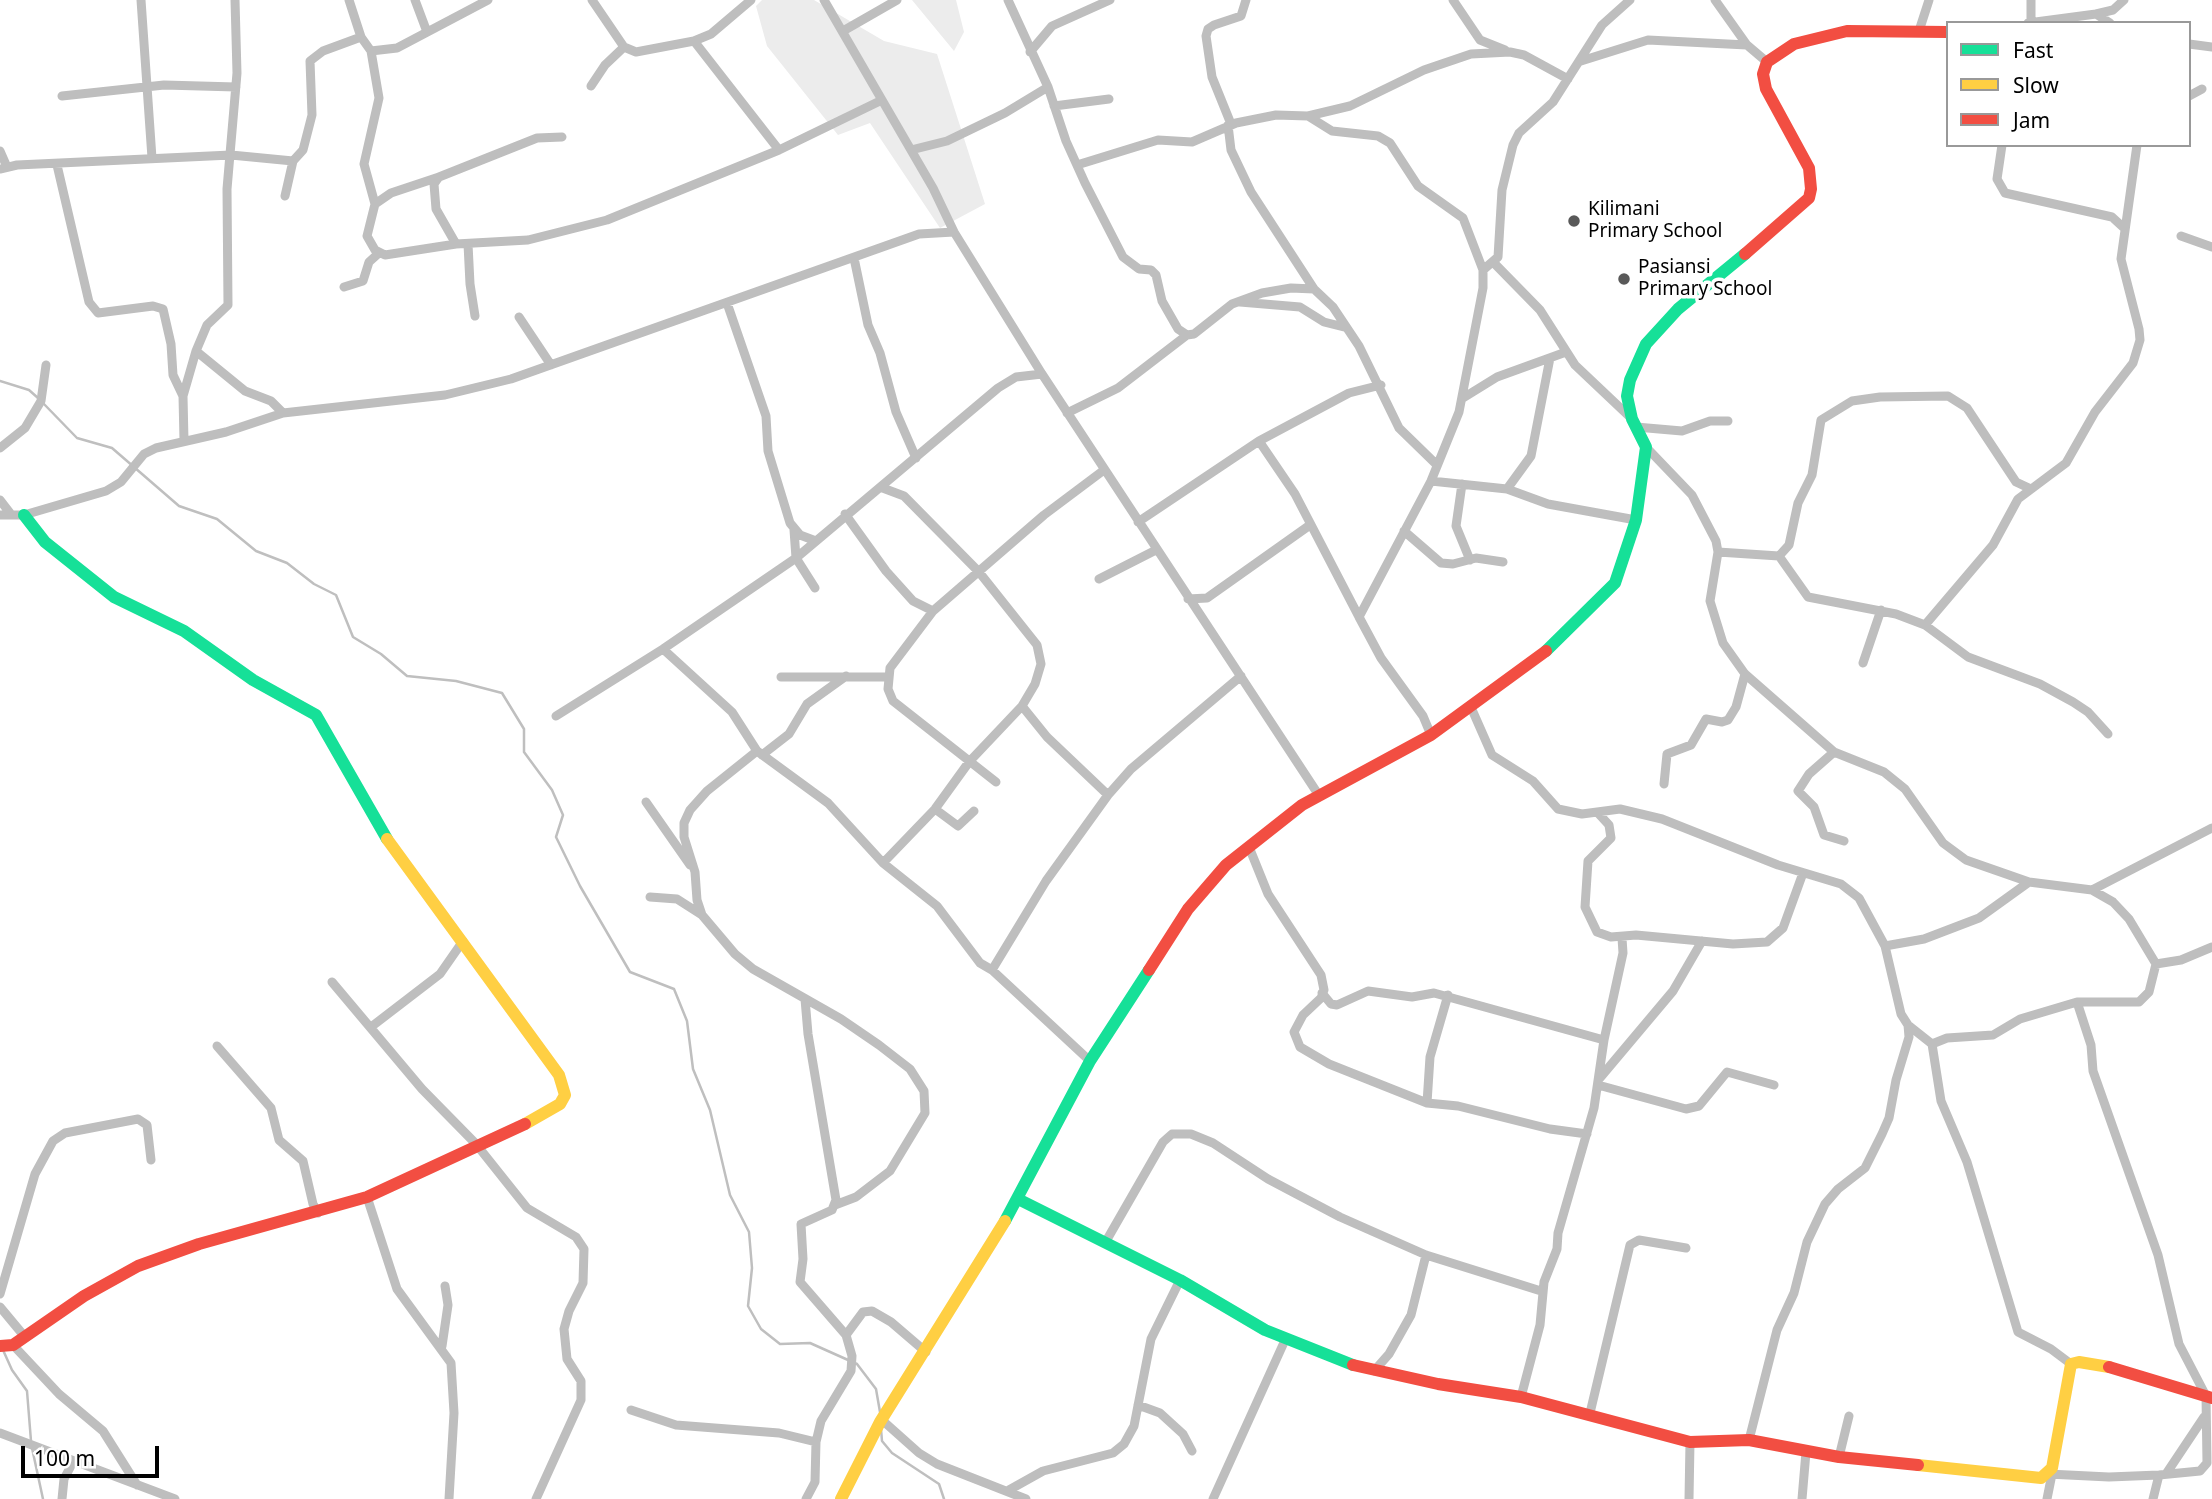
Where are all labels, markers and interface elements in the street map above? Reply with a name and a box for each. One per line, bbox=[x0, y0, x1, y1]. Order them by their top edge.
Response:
legend bbox=[1946, 21, 2191, 147]
text: Fast bbox=[2013, 36, 2053, 64]
text: Slow bbox=[2013, 71, 2059, 99]
text: Jam bbox=[2013, 106, 2050, 134]
place label: Kilimani Primary School bbox=[1588, 199, 1722, 243]
marker: Kilimani Primary School bbox=[1566, 213, 1582, 229]
place label: Pasiansi Primary School bbox=[1638, 257, 1772, 301]
marker: Pasiansi Primary School bbox=[1616, 271, 1632, 287]
scale bar bbox=[24, 1432, 163, 1476]
text: 100 m bbox=[34, 1444, 95, 1472]

